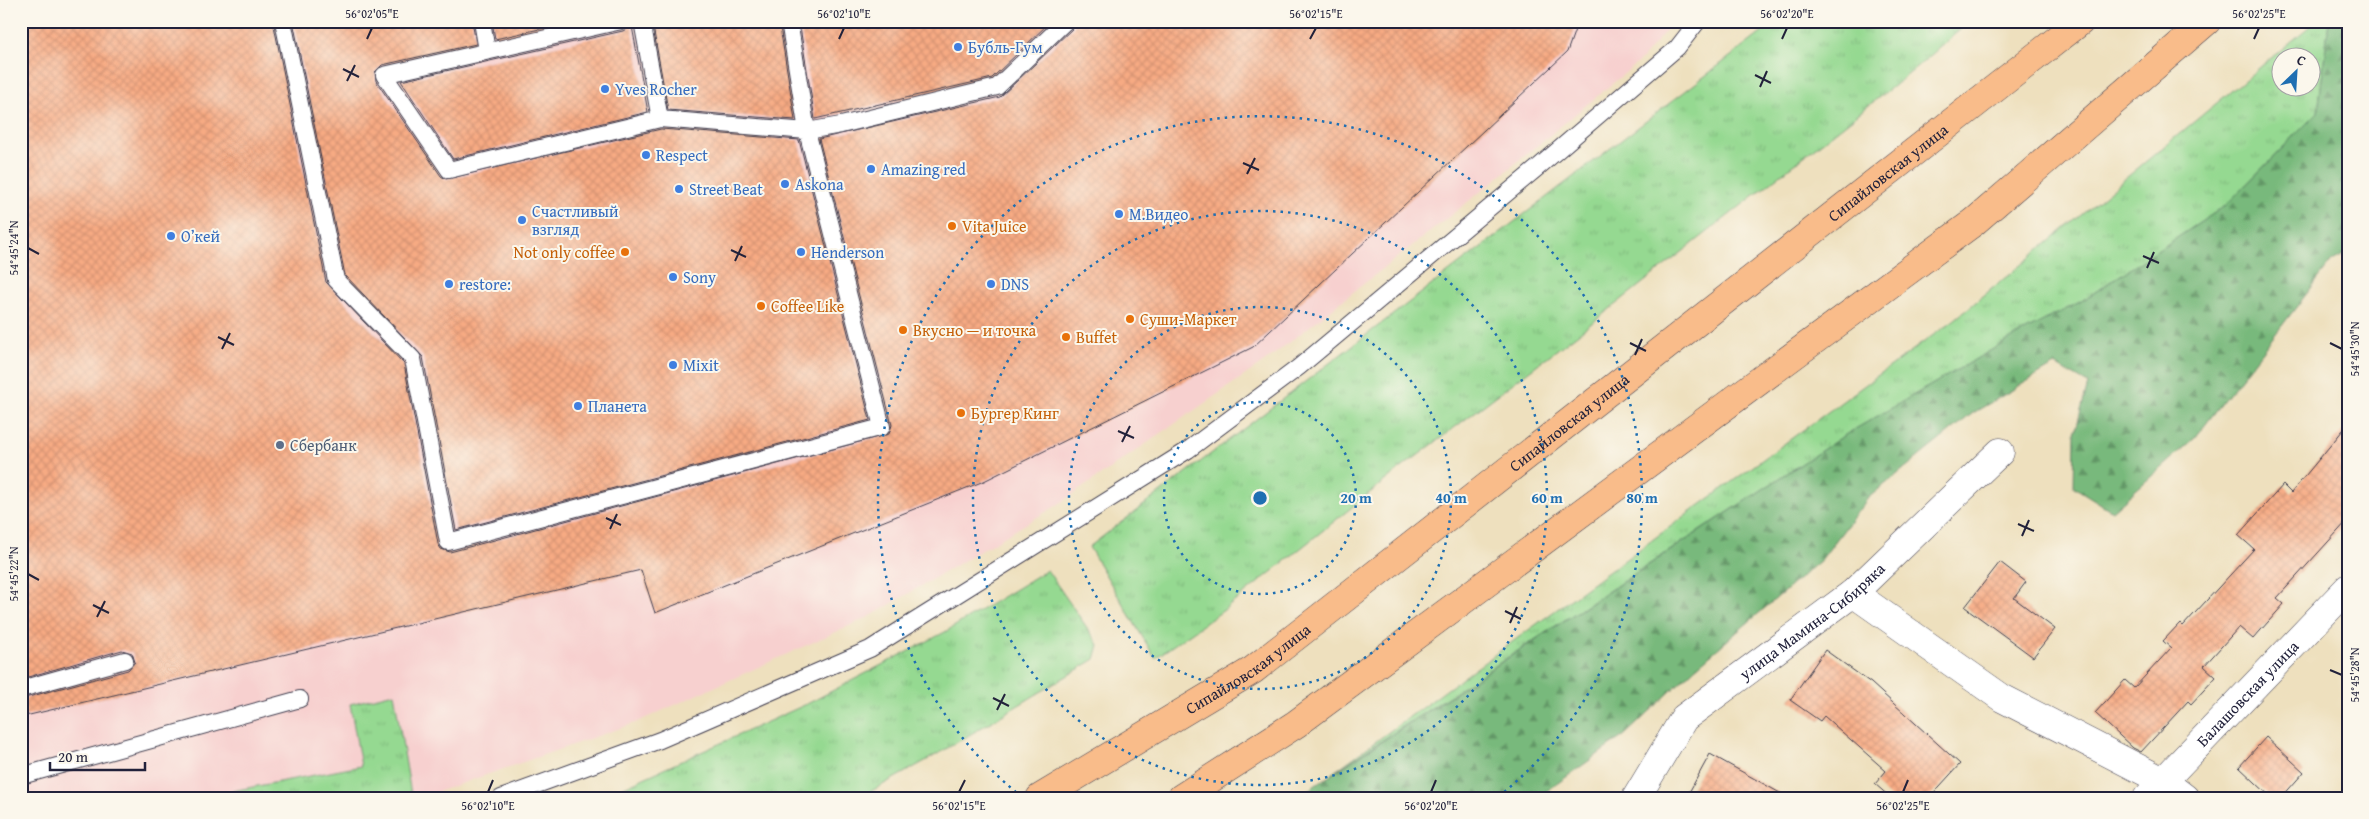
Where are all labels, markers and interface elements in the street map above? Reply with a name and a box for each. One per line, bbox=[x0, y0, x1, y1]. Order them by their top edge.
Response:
text: 56°02'05"E bbox=[345, 5, 399, 22]
text: 56°02'10"E bbox=[817, 5, 871, 22]
text: 56°02'15"E bbox=[1289, 5, 1343, 22]
text: 56°02'20"E bbox=[1760, 5, 1814, 22]
text: 56°02'25"E bbox=[2232, 5, 2286, 22]
place label: Бубль-Гум bbox=[968, 35, 1043, 59]
marker: Бубль-Гум bbox=[952, 41, 964, 53]
north arrow bbox=[2272, 48, 2322, 98]
text: С bbox=[2294, 49, 2309, 71]
place label: Yves Rocher bbox=[615, 77, 697, 101]
marker: Yves Rocher bbox=[599, 83, 611, 95]
street label: Сипайловская улица bbox=[1822, 117, 1953, 227]
place label: Respect bbox=[656, 143, 708, 167]
marker: Respect bbox=[640, 149, 652, 161]
place label: Amazing red bbox=[881, 157, 966, 181]
marker: Amazing red bbox=[865, 163, 877, 175]
place label: Askona bbox=[795, 172, 844, 196]
place label: Street Beat bbox=[689, 177, 763, 201]
marker: Askona bbox=[779, 178, 791, 190]
marker: Street Beat bbox=[673, 183, 685, 195]
place label: Счастливый взгляд bbox=[532, 199, 619, 241]
place label: М.Видео bbox=[1129, 202, 1188, 226]
marker: М.Видео bbox=[1113, 208, 1125, 220]
marker: Счастливый взгляд bbox=[516, 214, 528, 226]
place label: Vita Juice bbox=[962, 214, 1027, 238]
text: 54°45'24"N bbox=[5, 220, 22, 276]
marker: Vita Juice bbox=[946, 220, 958, 232]
place label: О’кей bbox=[181, 224, 220, 248]
marker: О’кей bbox=[165, 230, 177, 242]
place label: Not only coffee bbox=[514, 240, 615, 264]
place label: Henderson bbox=[811, 240, 884, 264]
marker: Not only coffee bbox=[619, 246, 631, 258]
marker: Henderson bbox=[795, 246, 807, 258]
place label: Sony bbox=[683, 265, 716, 289]
marker: Sony bbox=[667, 271, 679, 283]
place label: restore: bbox=[459, 272, 511, 296]
place label: DNS bbox=[1001, 272, 1029, 296]
marker: restore: bbox=[443, 278, 455, 290]
marker: DNS bbox=[985, 278, 997, 290]
place label: Coffee Like bbox=[771, 294, 844, 318]
marker: Coffee Like bbox=[755, 300, 767, 312]
place label: Суши-Маркет bbox=[1140, 307, 1237, 331]
marker: Суши-Маркет bbox=[1124, 313, 1136, 325]
place label: Вкусно — и точка bbox=[913, 318, 1037, 342]
text: 54°45'30"N bbox=[2346, 321, 2363, 377]
marker: Вкусно — и точка bbox=[897, 324, 909, 336]
place label: Buffet bbox=[1076, 325, 1117, 349]
marker: Buffet bbox=[1060, 331, 1072, 343]
place label: Mixit bbox=[683, 353, 719, 377]
marker: Mixit bbox=[667, 359, 679, 371]
street label: Сипайловская улица bbox=[1504, 367, 1635, 477]
place label: Планета bbox=[588, 394, 647, 418]
marker: Планета bbox=[572, 400, 584, 412]
place label: Бургер Кинг bbox=[971, 401, 1059, 425]
marker: Бургер Кинг bbox=[955, 407, 967, 419]
place label: Сбербанк bbox=[290, 433, 357, 457]
marker: Сбербанк bbox=[274, 439, 286, 451]
text: 20 m bbox=[1340, 487, 1372, 508]
text: 40 m bbox=[1435, 487, 1467, 508]
text: 60 m bbox=[1531, 487, 1563, 508]
text: 80 m bbox=[1626, 487, 1658, 508]
centre of rings bbox=[1251, 489, 1269, 507]
text: 54°45'22"N bbox=[5, 546, 22, 602]
street label: улица Мамина-Сибиряка bbox=[1733, 556, 1890, 686]
street label: Сипайловская улица bbox=[1181, 617, 1316, 720]
street label: Балашовская улица bbox=[2190, 634, 2304, 752]
text: 54°45'28"N bbox=[2346, 647, 2363, 703]
scale bar bbox=[50, 739, 145, 771]
text: 20 m bbox=[58, 746, 89, 767]
text: 56°02'10"E bbox=[461, 797, 515, 814]
text: 56°02'15"E bbox=[932, 797, 986, 814]
text: 56°02'20"E bbox=[1404, 797, 1458, 814]
text: 56°02'25"E bbox=[1876, 797, 1930, 814]

